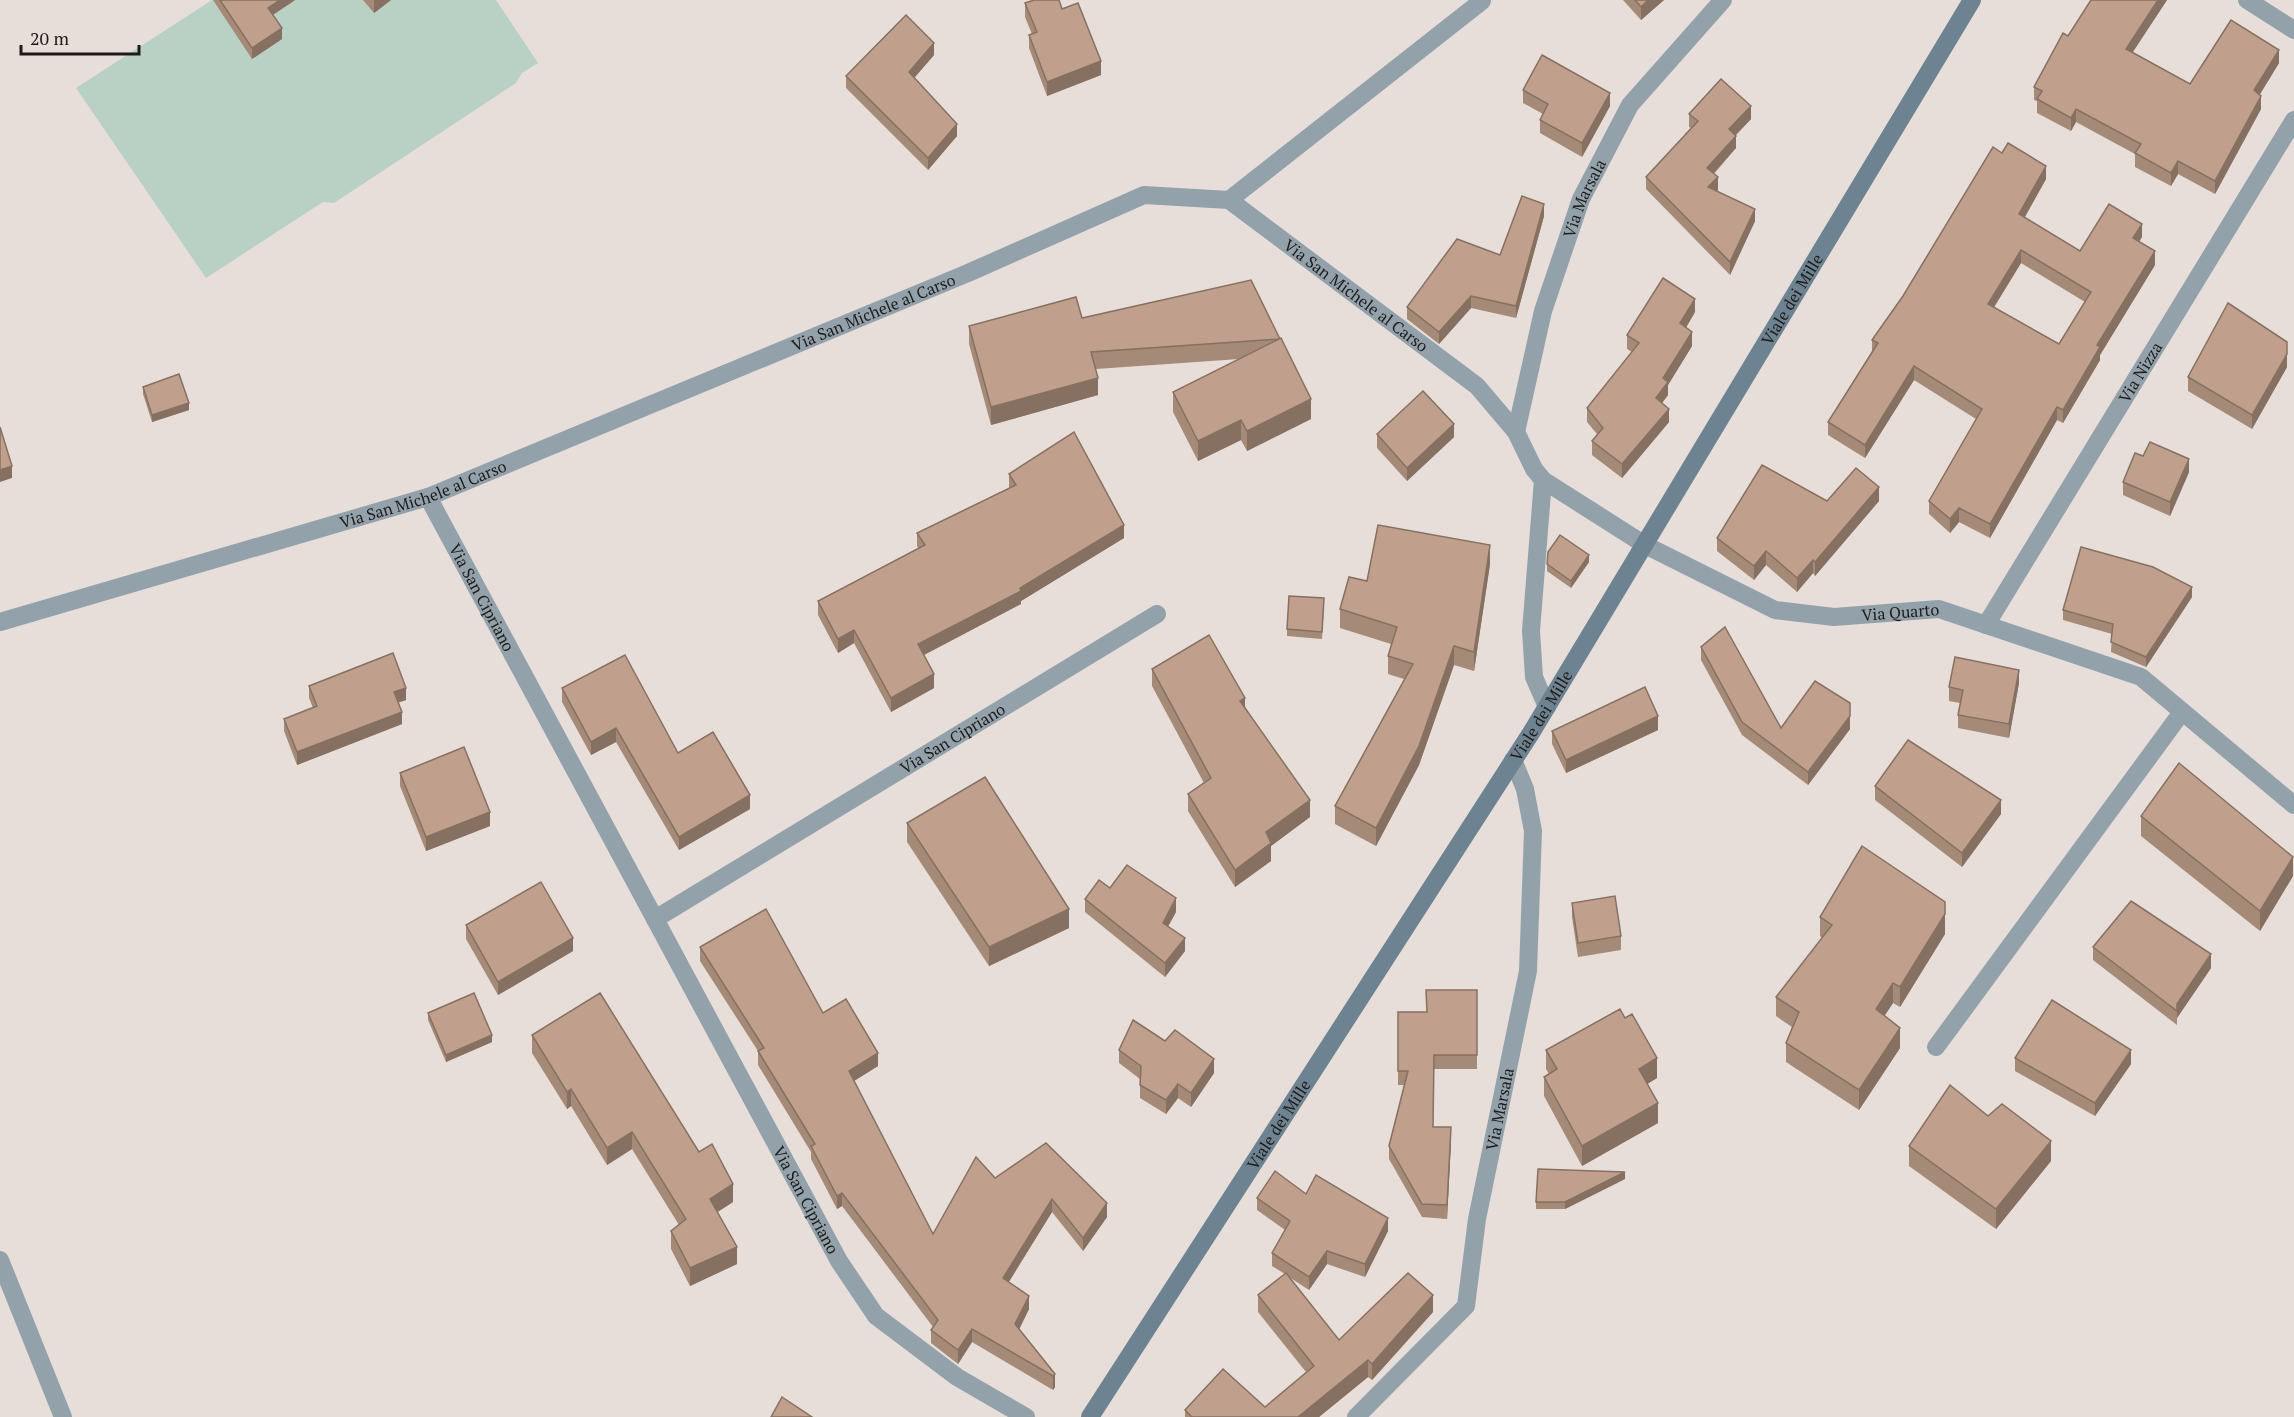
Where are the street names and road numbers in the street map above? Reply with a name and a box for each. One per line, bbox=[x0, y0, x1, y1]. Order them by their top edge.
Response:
street label: Via Marsala bbox=[1558, 155, 1611, 241]
street label: Via San Michele al Carso bbox=[1279, 234, 1433, 357]
street label: Viale dei Mille bbox=[1756, 250, 1828, 349]
street label: Via San Michele al Carso bbox=[788, 268, 959, 356]
street label: Via Nizza bbox=[2113, 338, 2167, 407]
street label: Via San Michele al Carso bbox=[337, 455, 510, 533]
street label: Via San Cipriano bbox=[444, 540, 520, 655]
street label: Via Quarto bbox=[1861, 598, 1940, 626]
street label: Viale dei Mille bbox=[1505, 666, 1577, 765]
street label: Via San Cipriano bbox=[896, 698, 1009, 779]
street label: Via Marsala bbox=[1480, 1066, 1519, 1153]
street label: Viale dei Mille bbox=[1241, 1075, 1316, 1174]
street label: Via San Cipriano bbox=[768, 1142, 844, 1258]

